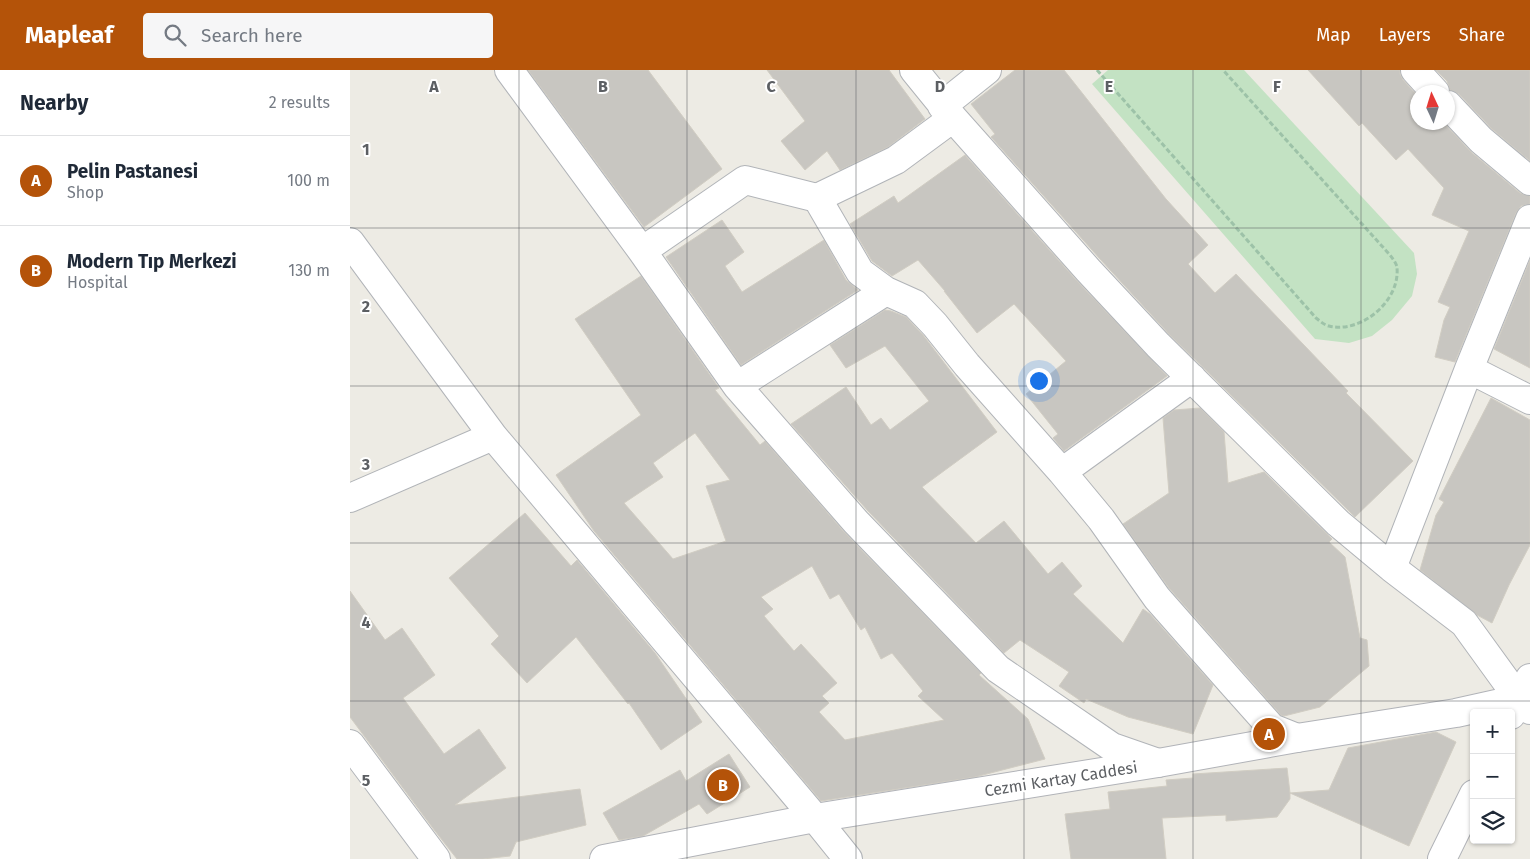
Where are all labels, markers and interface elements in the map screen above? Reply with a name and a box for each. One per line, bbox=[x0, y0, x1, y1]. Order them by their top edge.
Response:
search box bbox=[143, 13, 493, 58]
text: Mapleaf bbox=[25, 21, 113, 49]
icon: search bbox=[161, 21, 189, 49]
text: Search here bbox=[201, 24, 303, 47]
text: Map bbox=[1316, 24, 1351, 46]
text: Layers bbox=[1379, 24, 1431, 46]
text: Share bbox=[1459, 24, 1505, 46]
text: A bbox=[428, 77, 439, 96]
text: B bbox=[598, 77, 608, 96]
text: C bbox=[766, 77, 776, 96]
text: D bbox=[935, 77, 945, 96]
text: E bbox=[1105, 77, 1113, 96]
text: F bbox=[1273, 77, 1281, 96]
north arrow bbox=[1410, 85, 1455, 130]
text: Nearby bbox=[20, 90, 88, 116]
text: 2 results bbox=[269, 93, 330, 112]
text: 1 bbox=[362, 140, 370, 159]
text: Pelin Pastanesi bbox=[67, 160, 198, 183]
text: A bbox=[31, 171, 41, 190]
text: 100 m bbox=[287, 171, 330, 190]
text: Shop bbox=[67, 183, 104, 202]
text: Modern Tıp Merkezi bbox=[67, 250, 237, 273]
text: B bbox=[31, 261, 41, 280]
text: 130 m bbox=[288, 261, 330, 280]
text: Hospital bbox=[67, 273, 128, 292]
text: 2 bbox=[362, 297, 370, 316]
your location bbox=[1026, 368, 1052, 394]
text: 3 bbox=[361, 455, 370, 474]
text: 4 bbox=[361, 613, 371, 632]
map controls bbox=[1470, 709, 1515, 844]
button: + bbox=[1470, 709, 1515, 754]
pin: A bbox=[1253, 715, 1285, 753]
button: − bbox=[1470, 754, 1515, 799]
street label: Cezmi Kartay Caddesi bbox=[983, 758, 1139, 800]
pin: B bbox=[707, 766, 739, 804]
text: 5 bbox=[362, 771, 371, 790]
button: layers bbox=[1470, 799, 1515, 844]

